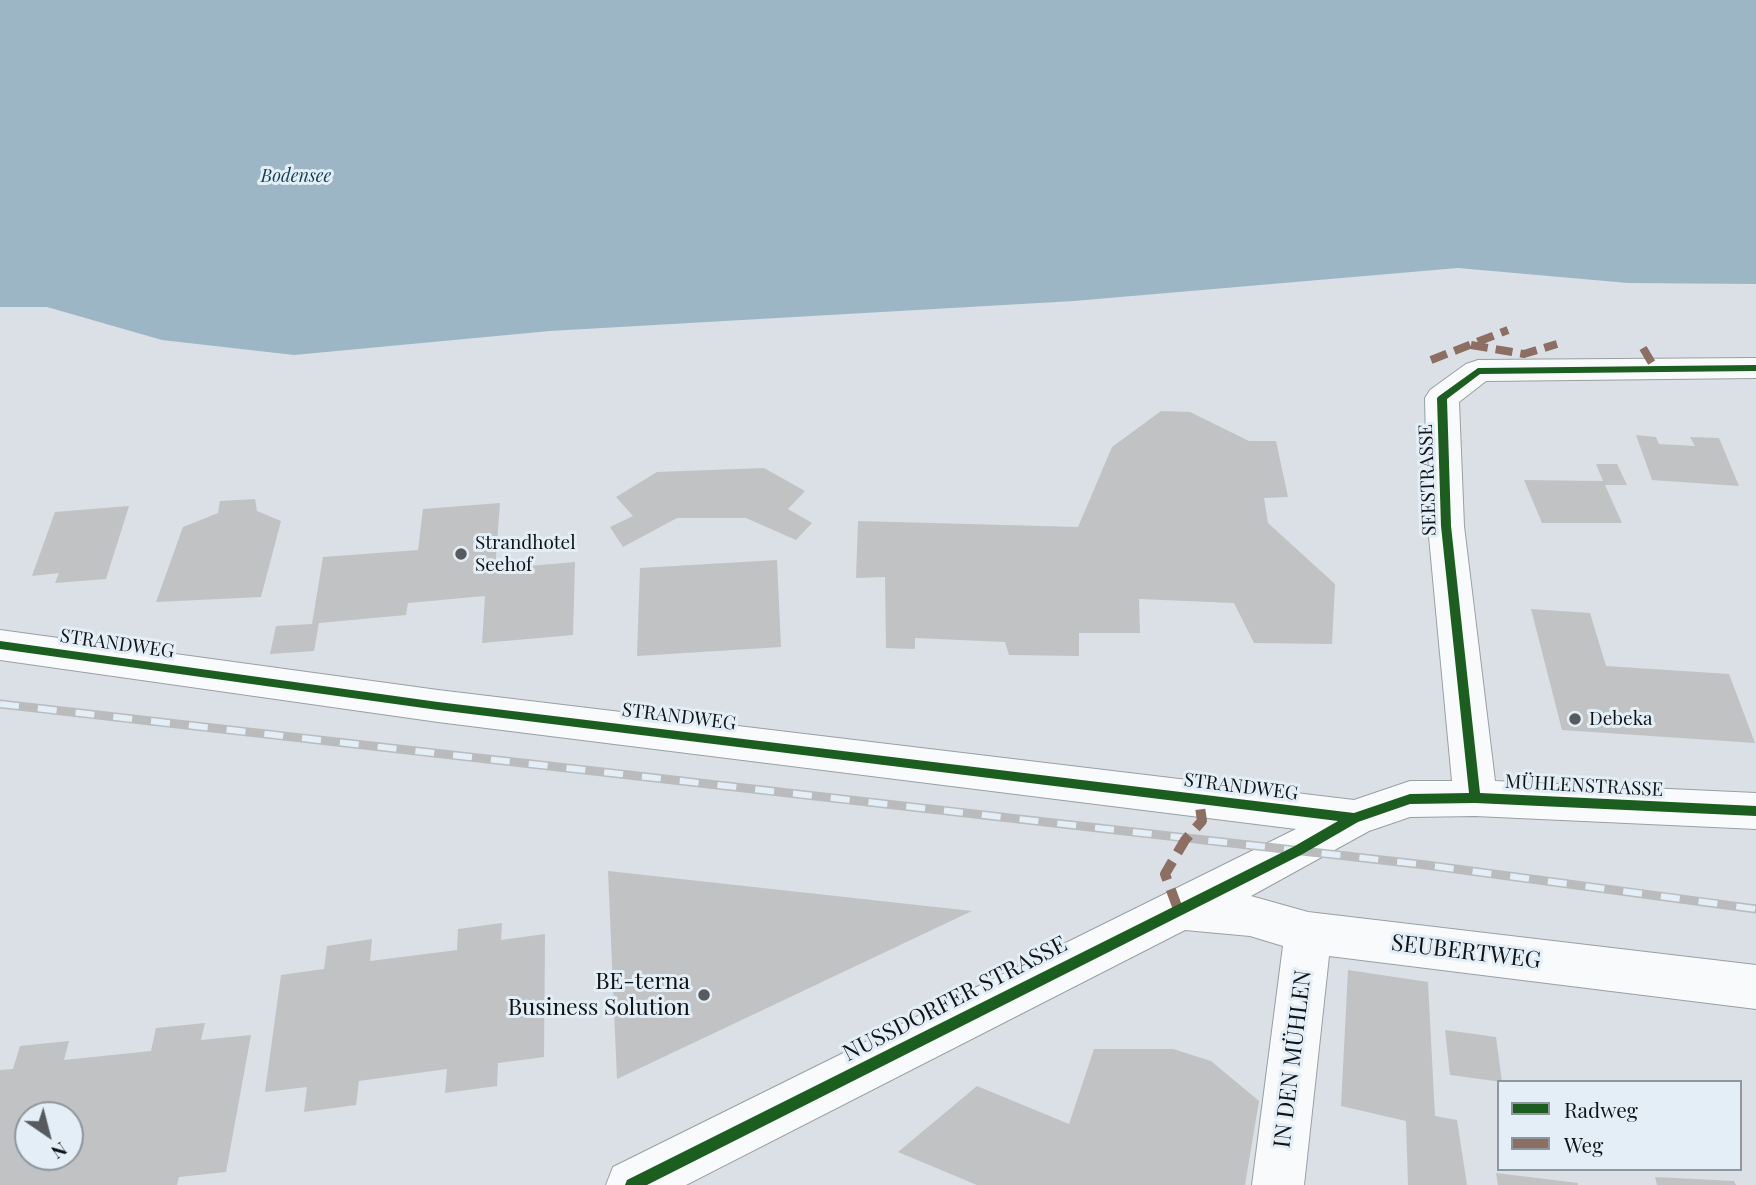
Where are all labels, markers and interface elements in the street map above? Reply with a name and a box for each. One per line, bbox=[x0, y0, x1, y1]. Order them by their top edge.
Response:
water label: Bodensee bbox=[261, 165, 331, 187]
street label: SEESTRASSE bbox=[1415, 424, 1441, 536]
place label: Strandhotel Seehof bbox=[475, 532, 576, 576]
marker: Strandhotel Seehof bbox=[453, 546, 469, 562]
street label: STRANDWEG bbox=[58, 625, 176, 663]
street label: STRANDWEG bbox=[621, 699, 737, 735]
place label: Debeka bbox=[1589, 708, 1652, 730]
marker: Debeka bbox=[1567, 711, 1583, 727]
street label: STRANDWEG bbox=[1183, 769, 1299, 805]
street label: MÜHLENSTRASSE bbox=[1504, 770, 1664, 802]
street label: SEUBERTWEG bbox=[1390, 929, 1542, 975]
street label: NUSSDORFER STRASSE bbox=[838, 930, 1072, 1068]
place label: BE-terna Business Solution bbox=[508, 968, 690, 1022]
street label: IN DEN MÜHLEN bbox=[1268, 968, 1318, 1150]
marker: BE-terna Business Solution bbox=[696, 987, 712, 1003]
legend bbox=[1497, 1080, 1742, 1171]
text: Radweg bbox=[1564, 1095, 1638, 1123]
north arrow bbox=[14, 1101, 84, 1171]
text: Weg bbox=[1564, 1130, 1603, 1158]
text: N bbox=[47, 1137, 73, 1166]

